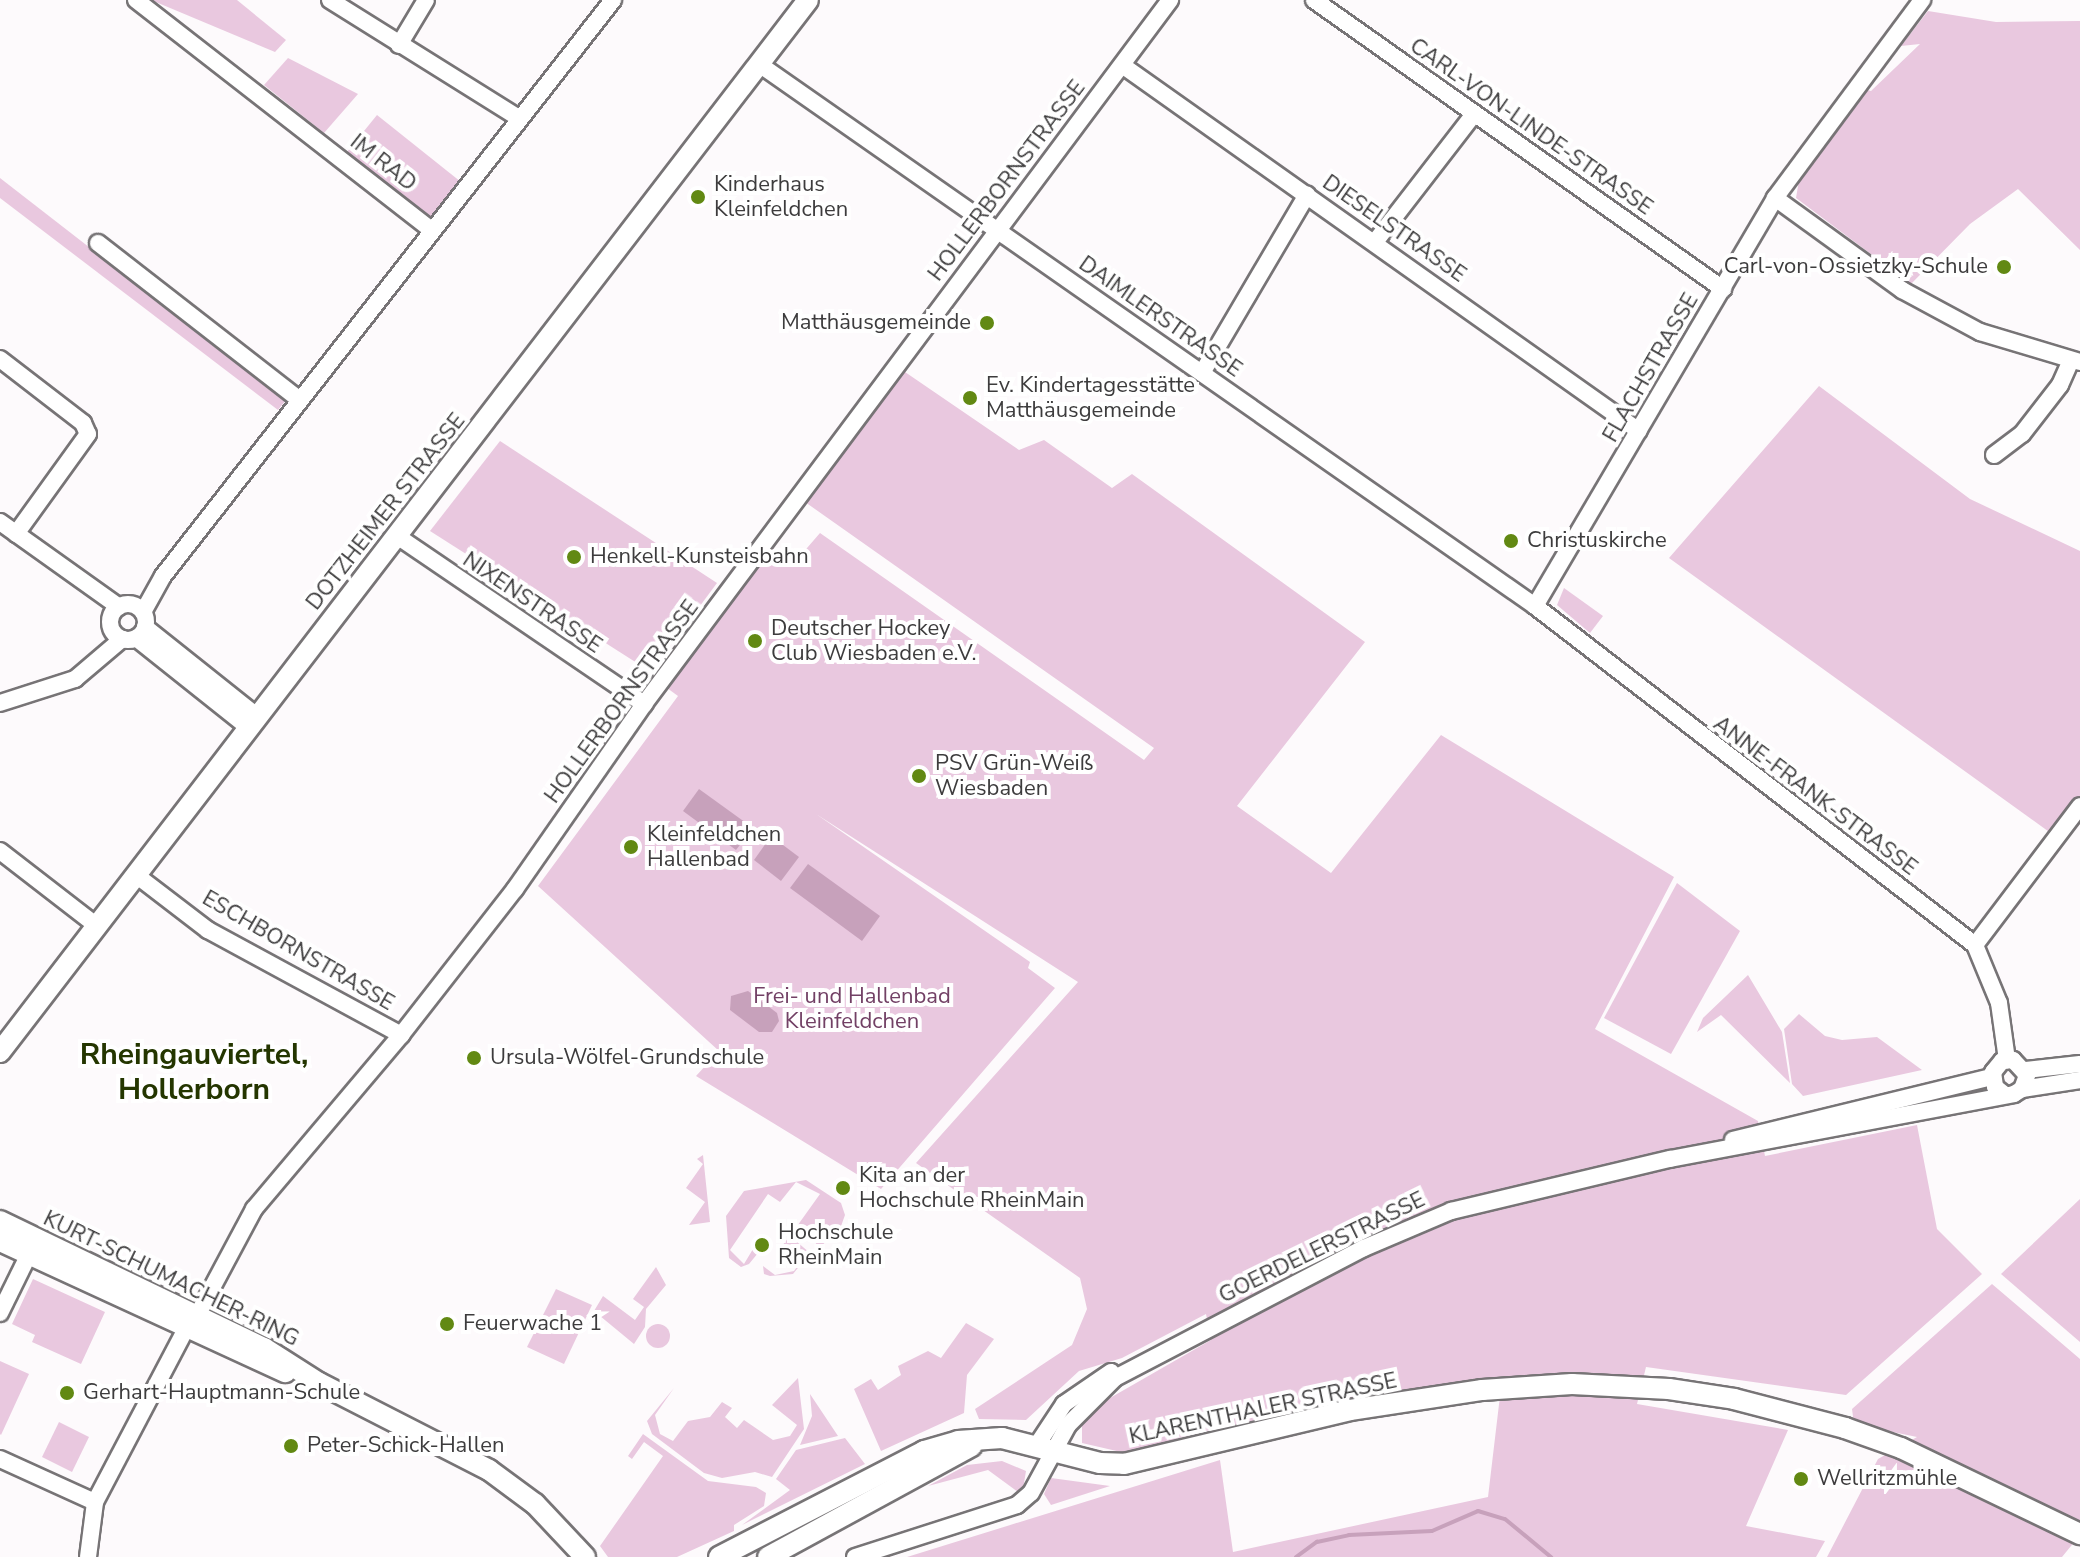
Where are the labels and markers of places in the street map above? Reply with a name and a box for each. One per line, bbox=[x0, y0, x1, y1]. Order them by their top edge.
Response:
place label: Kinderhaus Kleinfeldchen bbox=[714, 171, 848, 222]
marker: Kinderhaus Kleinfeldchen bbox=[689, 188, 707, 206]
place label: Carl-von-Ossietzky-Schule bbox=[1724, 254, 1988, 280]
marker: Carl-von-Ossietzky-Schule bbox=[1995, 258, 2013, 276]
place label: Matthäusgemeinde bbox=[781, 310, 971, 336]
marker: Matthäusgemeinde bbox=[978, 314, 996, 332]
place label: Ev. Kindertagesstätte Matthäusgemeinde bbox=[986, 372, 1195, 424]
marker: Ev. Kindertagesstätte Matthäusgemeinde bbox=[961, 389, 979, 407]
place label: Christuskirche bbox=[1527, 528, 1667, 554]
marker: Christuskirche bbox=[1502, 532, 1520, 550]
place label: Henkell-Kunsteisbahn bbox=[590, 544, 809, 570]
marker: Henkell-Kunsteisbahn bbox=[565, 548, 583, 566]
place label: Deutscher Hockey Club Wiesbaden e.V. bbox=[771, 615, 977, 666]
marker: Deutscher Hockey Club Wiesbaden e.V. bbox=[746, 632, 764, 650]
place label: PSV Grün-Weiß Wiesbaden bbox=[935, 750, 1093, 802]
marker: PSV Grün-Weiß Wiesbaden bbox=[910, 767, 928, 785]
place label: Kleinfeldchen Hallenbad bbox=[647, 821, 781, 872]
marker: Kleinfeldchen Hallenbad bbox=[622, 838, 640, 856]
place label: Ursula-Wölfel-Grundschule bbox=[490, 1045, 764, 1071]
marker: Ursula-Wölfel-Grundschule bbox=[465, 1049, 483, 1067]
place label: Kita an der Hochschule RheinMain bbox=[859, 1162, 1085, 1214]
marker: Kita an der Hochschule RheinMain bbox=[834, 1179, 852, 1197]
place label: Hochschule RheinMain bbox=[778, 1219, 893, 1270]
marker: Hochschule RheinMain bbox=[753, 1236, 771, 1254]
place label: Feuerwache 1 bbox=[463, 1311, 602, 1337]
marker: Feuerwache 1 bbox=[438, 1315, 456, 1333]
place label: Gerhart-Hauptmann-Schule bbox=[83, 1380, 360, 1406]
marker: Gerhart-Hauptmann-Schule bbox=[58, 1384, 76, 1402]
place label: Peter-Schick-Hallen bbox=[307, 1433, 504, 1459]
marker: Peter-Schick-Hallen bbox=[282, 1437, 300, 1455]
place label: Wellritzmühle bbox=[1817, 1466, 1957, 1492]
marker: Wellritzmühle bbox=[1792, 1470, 1810, 1488]

